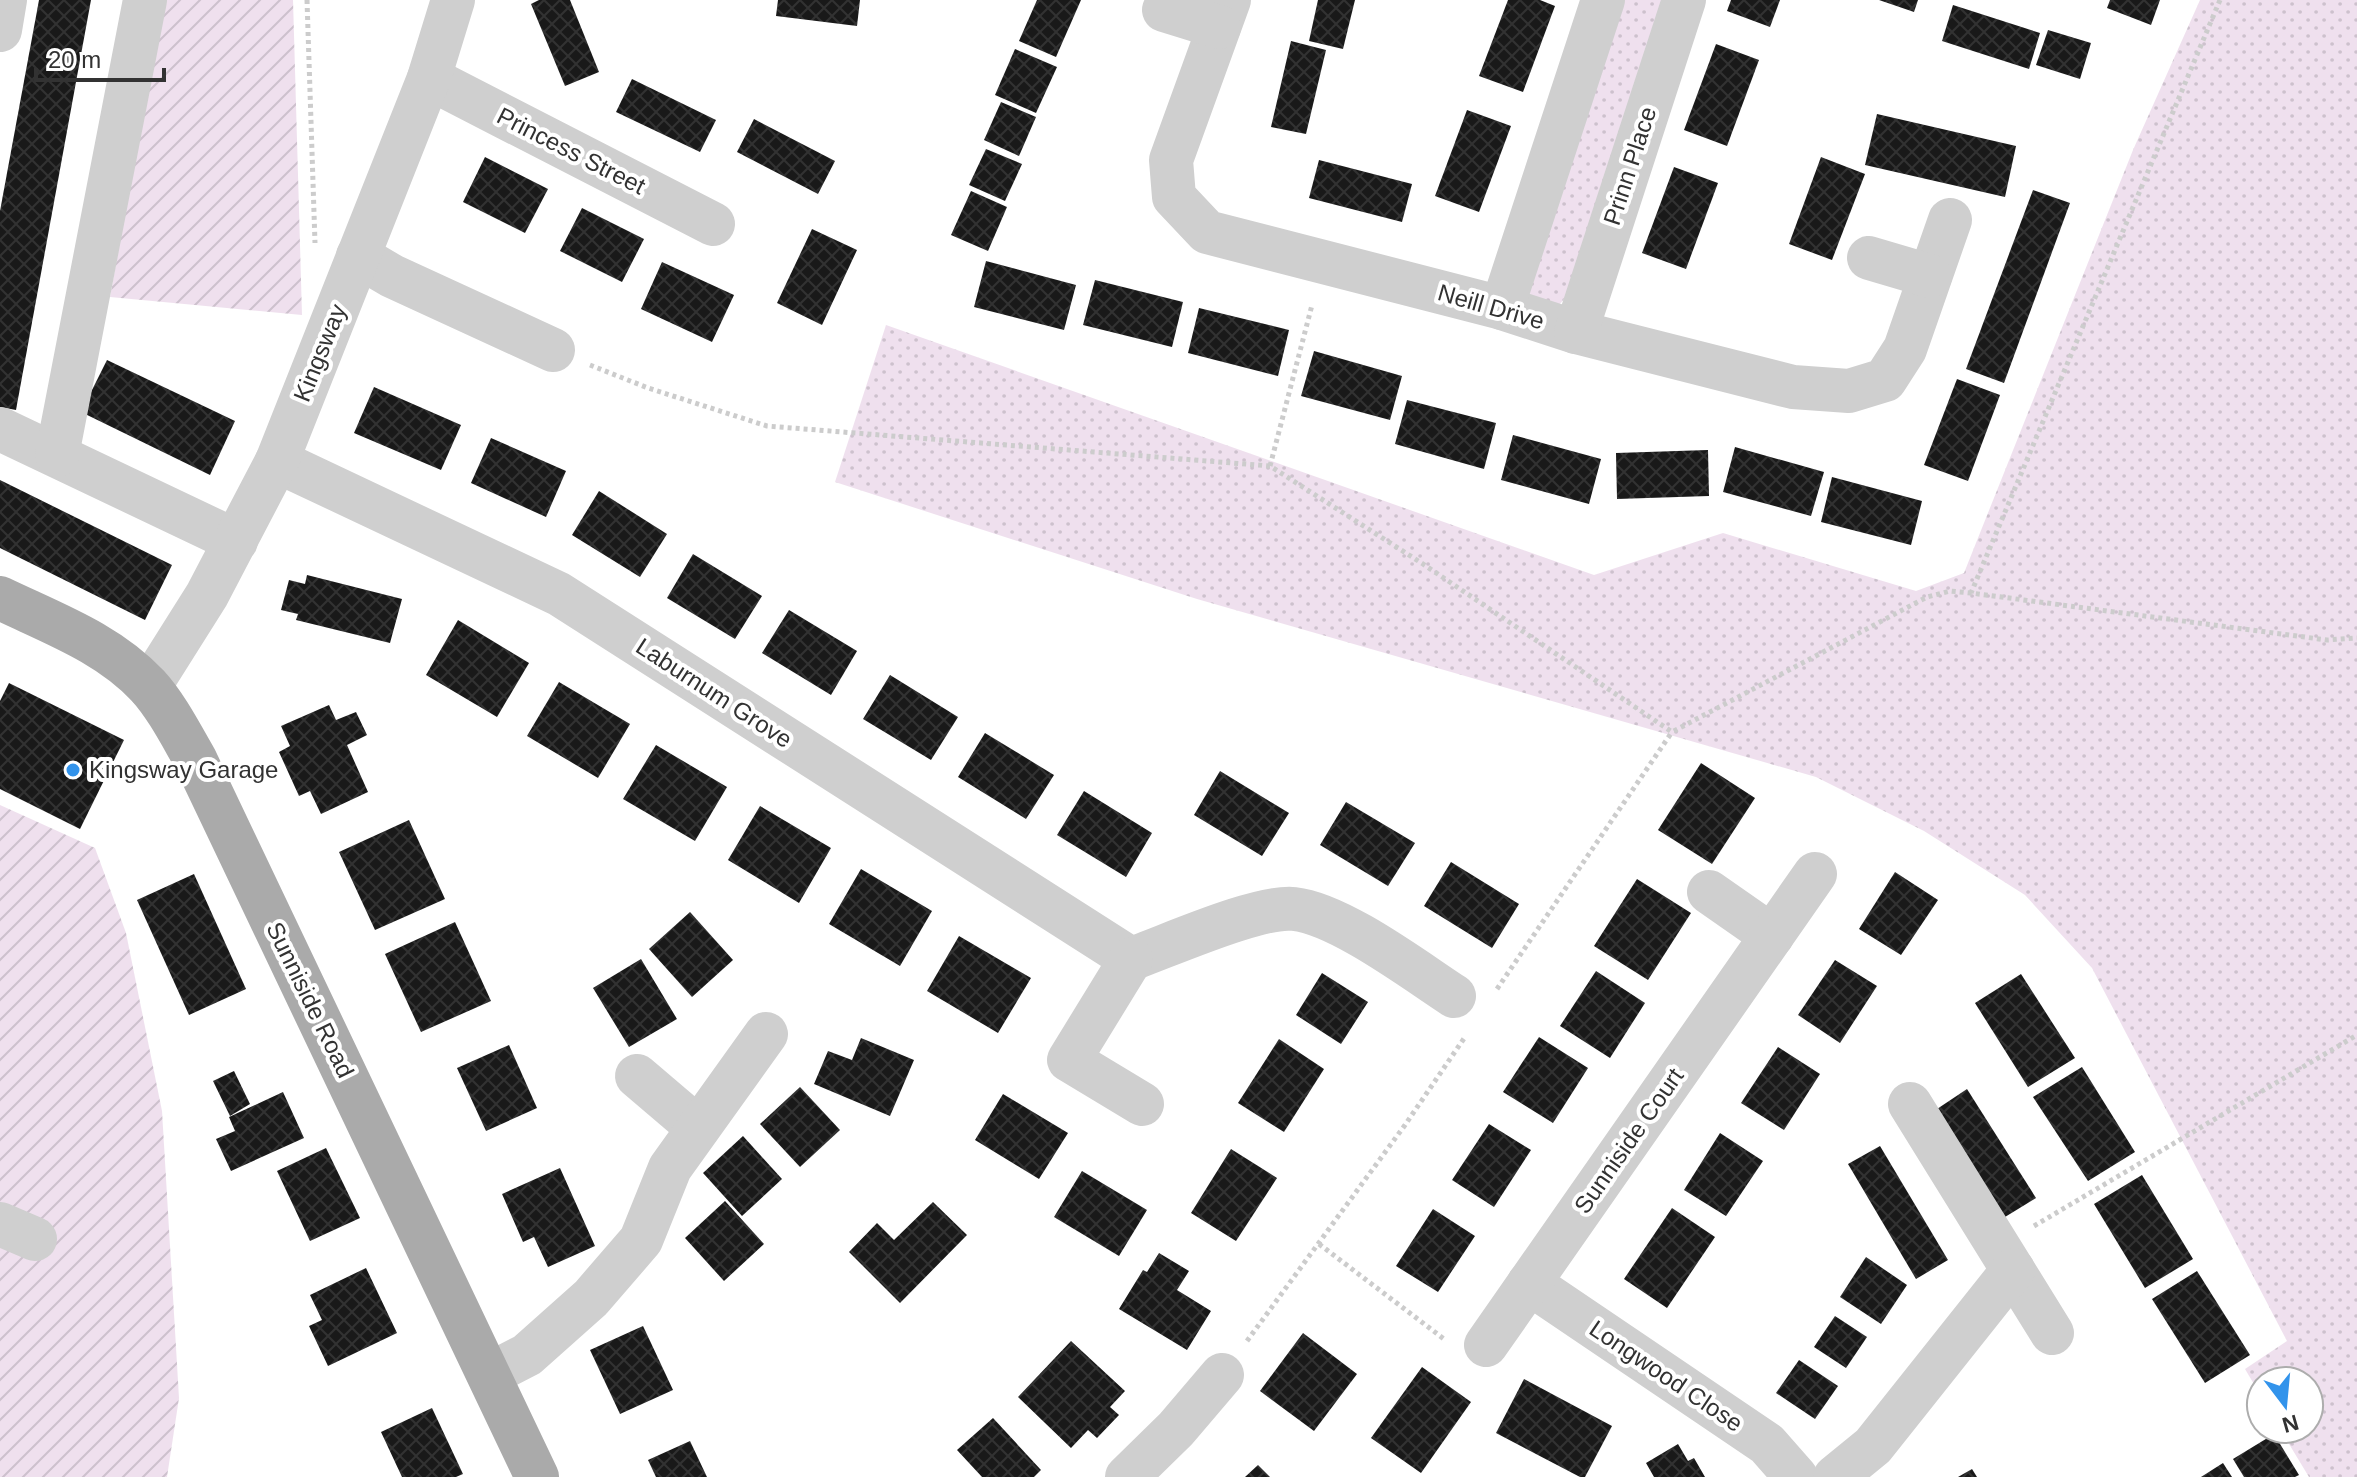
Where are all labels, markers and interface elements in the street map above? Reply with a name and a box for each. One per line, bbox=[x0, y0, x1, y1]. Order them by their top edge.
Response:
scale bar bbox=[36, 32, 164, 82]
text: 20 m bbox=[48, 46, 101, 73]
street label: Princess Street bbox=[493, 102, 650, 200]
street label: Prinn Place bbox=[1598, 103, 1661, 228]
street label: Neill Drive bbox=[1435, 278, 1547, 335]
street label: Kingsway bbox=[288, 300, 351, 405]
street label: Laburnum Grove bbox=[631, 632, 797, 753]
place label: Kingsway Garage bbox=[89, 756, 278, 783]
marker: Kingsway Garage bbox=[64, 761, 82, 779]
street label: Sunniside Road bbox=[261, 918, 360, 1082]
street label: Sunniside Court bbox=[1569, 1063, 1689, 1218]
street label: Longwood Close bbox=[1585, 1314, 1748, 1437]
north arrow bbox=[2245, 1365, 2325, 1445]
text: N bbox=[2279, 1410, 2301, 1438]

